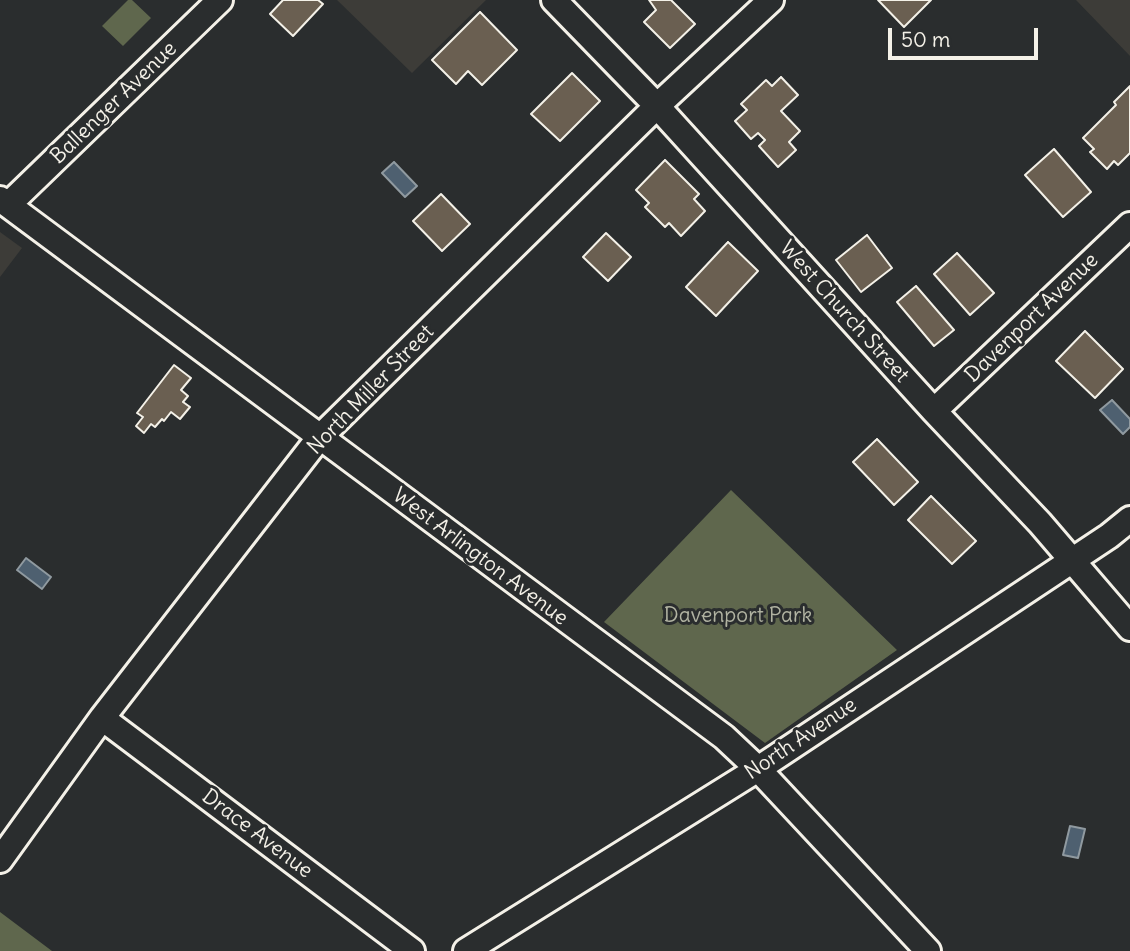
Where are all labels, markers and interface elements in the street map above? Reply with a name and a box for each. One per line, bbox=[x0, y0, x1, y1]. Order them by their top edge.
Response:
scale bar bbox=[892, 14, 1042, 58]
text: 50 m bbox=[901, 26, 950, 53]
street label: Ballenger Avenue bbox=[46, 36, 182, 170]
street label: West Church Street bbox=[774, 236, 914, 388]
street label: Davenport Avenue bbox=[960, 248, 1104, 388]
street label: North Miller Street bbox=[303, 320, 439, 460]
street label: West Arlington Avenue bbox=[387, 483, 573, 631]
park label: Davenport Park bbox=[664, 603, 812, 629]
street label: North Avenue bbox=[740, 692, 862, 786]
street label: Drace Avenue bbox=[197, 784, 317, 884]

